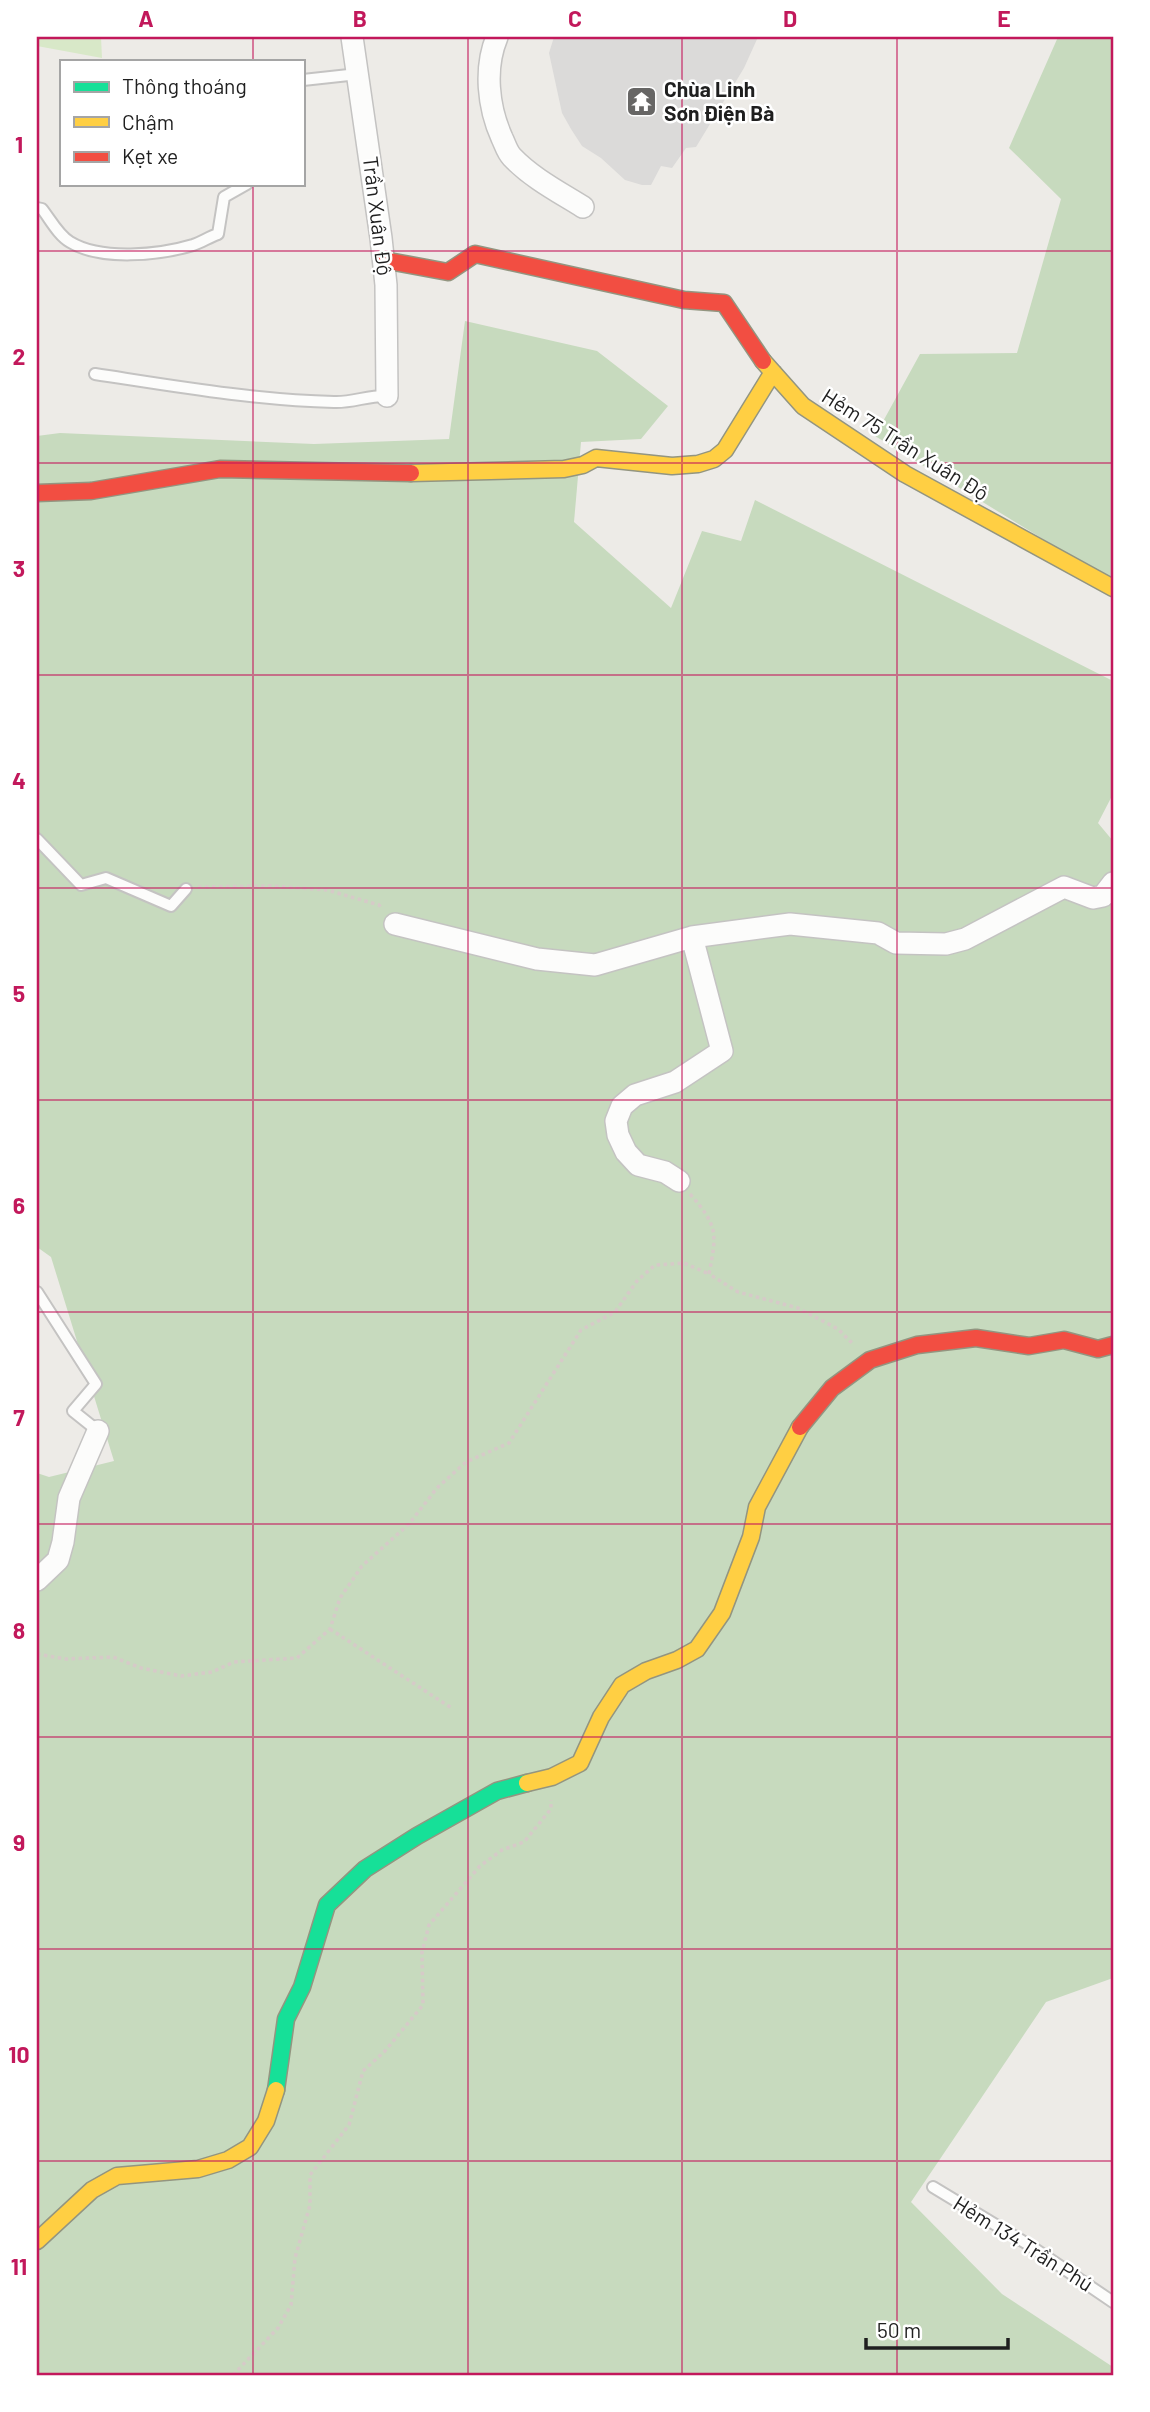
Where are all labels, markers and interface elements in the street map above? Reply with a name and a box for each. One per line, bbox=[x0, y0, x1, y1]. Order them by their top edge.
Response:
text: A bbox=[138, 4, 154, 32]
text: B bbox=[353, 4, 367, 32]
text: C bbox=[568, 4, 582, 32]
text: D bbox=[783, 4, 797, 32]
text: E bbox=[997, 4, 1011, 32]
legend bbox=[60, 60, 304, 186]
text: Thông thoáng bbox=[122, 73, 247, 98]
place label: Chùa Linh Sơn Điện Bà bbox=[664, 76, 774, 126]
temple icon: Chùa Linh Sơn Điện Bà bbox=[624, 85, 658, 119]
text: Chậm bbox=[122, 109, 174, 134]
text: 1 bbox=[15, 130, 23, 158]
text: Kẹt xe bbox=[122, 143, 178, 168]
street label: Trần Xuân Độ bbox=[359, 155, 398, 277]
text: 2 bbox=[13, 342, 25, 370]
street label: Hẻm 75 Trần Xuân Độ bbox=[818, 382, 994, 505]
text: 3 bbox=[13, 554, 25, 582]
text: 4 bbox=[12, 766, 26, 794]
text: 5 bbox=[13, 979, 25, 1007]
text: 6 bbox=[13, 1191, 25, 1219]
text: 7 bbox=[13, 1403, 25, 1431]
text: 8 bbox=[13, 1616, 25, 1644]
text: 9 bbox=[13, 1828, 25, 1856]
text: 10 bbox=[8, 2040, 30, 2068]
street label: Hẻm 134 Trần Phú bbox=[949, 2190, 1098, 2296]
text: 11 bbox=[11, 2252, 27, 2280]
scale bar bbox=[866, 2307, 1008, 2351]
text: 50 m bbox=[877, 2317, 921, 2342]

